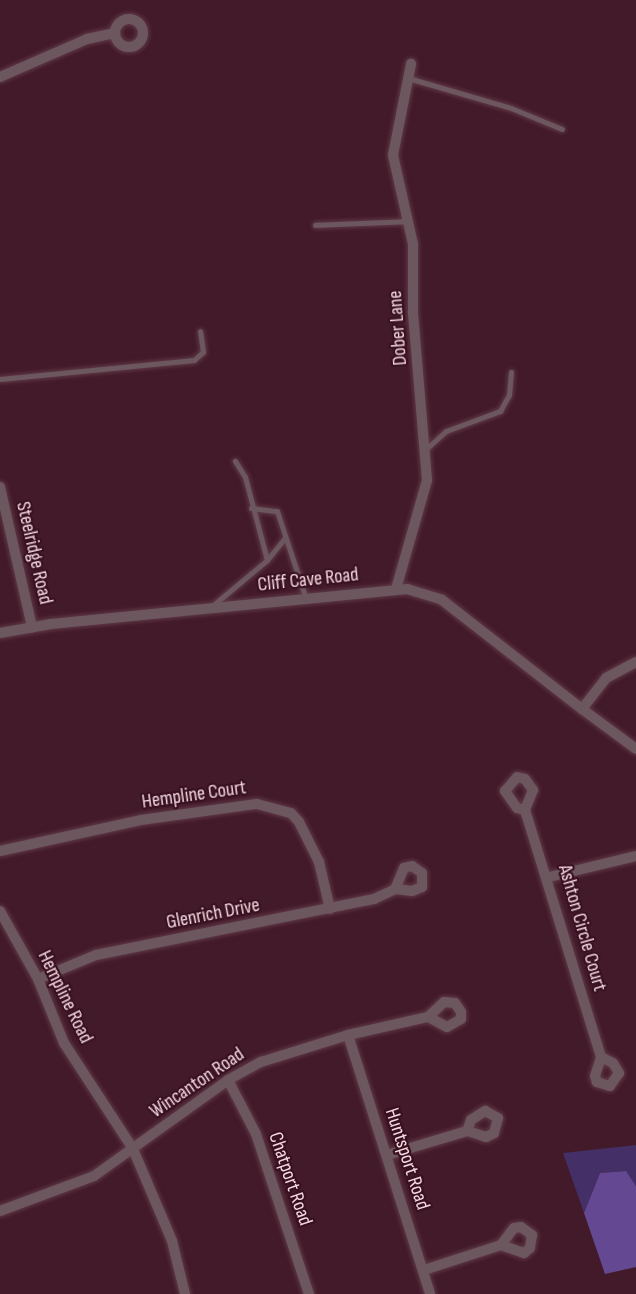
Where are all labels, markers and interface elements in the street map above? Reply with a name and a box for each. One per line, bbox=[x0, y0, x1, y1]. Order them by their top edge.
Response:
street label: Dober Lane bbox=[383, 290, 413, 366]
street label: Steelridge Road bbox=[11, 499, 57, 607]
street label: Cliff Cave Road bbox=[256, 563, 360, 597]
street label: Hempline Court bbox=[140, 776, 248, 814]
street label: Ashton Circle Court bbox=[552, 862, 612, 994]
street label: Glenrich Drive bbox=[164, 893, 262, 935]
street label: Hempline Road bbox=[32, 947, 98, 1047]
street label: Wincanton Road bbox=[145, 1043, 249, 1123]
street label: Huntsport Road bbox=[379, 1105, 435, 1213]
street label: Chatport Road bbox=[263, 1129, 317, 1229]

